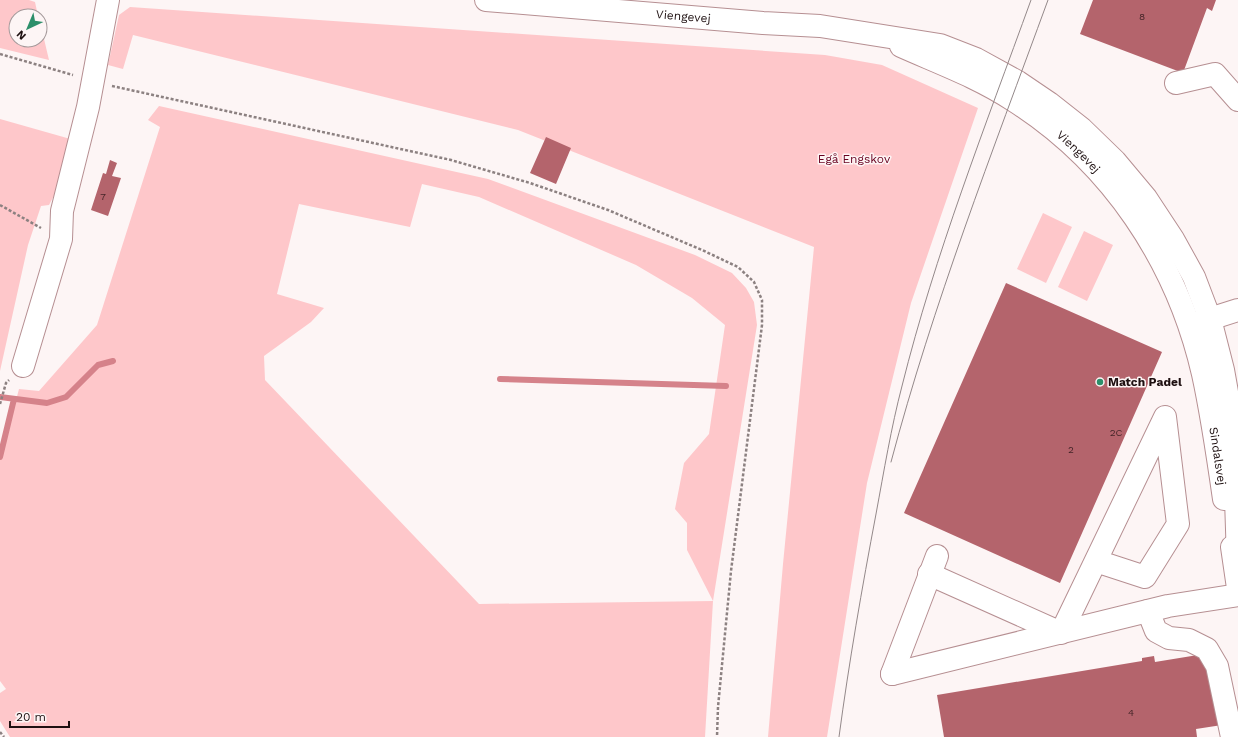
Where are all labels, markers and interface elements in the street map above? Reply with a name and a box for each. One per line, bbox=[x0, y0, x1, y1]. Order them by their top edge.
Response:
street label: Viengevej bbox=[655, 7, 711, 26]
north arrow bbox=[8, 8, 48, 48]
house number: 8 bbox=[1139, 11, 1145, 22]
text: N bbox=[14, 27, 29, 42]
street label: Viengevej bbox=[1054, 128, 1103, 176]
park label: Egå Engskov bbox=[818, 152, 891, 166]
house number: 7 bbox=[100, 191, 106, 202]
place label: Match Padel bbox=[1108, 375, 1182, 389]
marker: Match Padel bbox=[1095, 377, 1105, 387]
street label: Sindalsvej bbox=[1206, 426, 1229, 486]
house number: 2C bbox=[1110, 427, 1122, 438]
house number: 2 bbox=[1068, 444, 1074, 455]
scale bar bbox=[10, 703, 69, 729]
house number: 4 bbox=[1128, 707, 1134, 718]
text: 20 m bbox=[16, 710, 46, 724]

